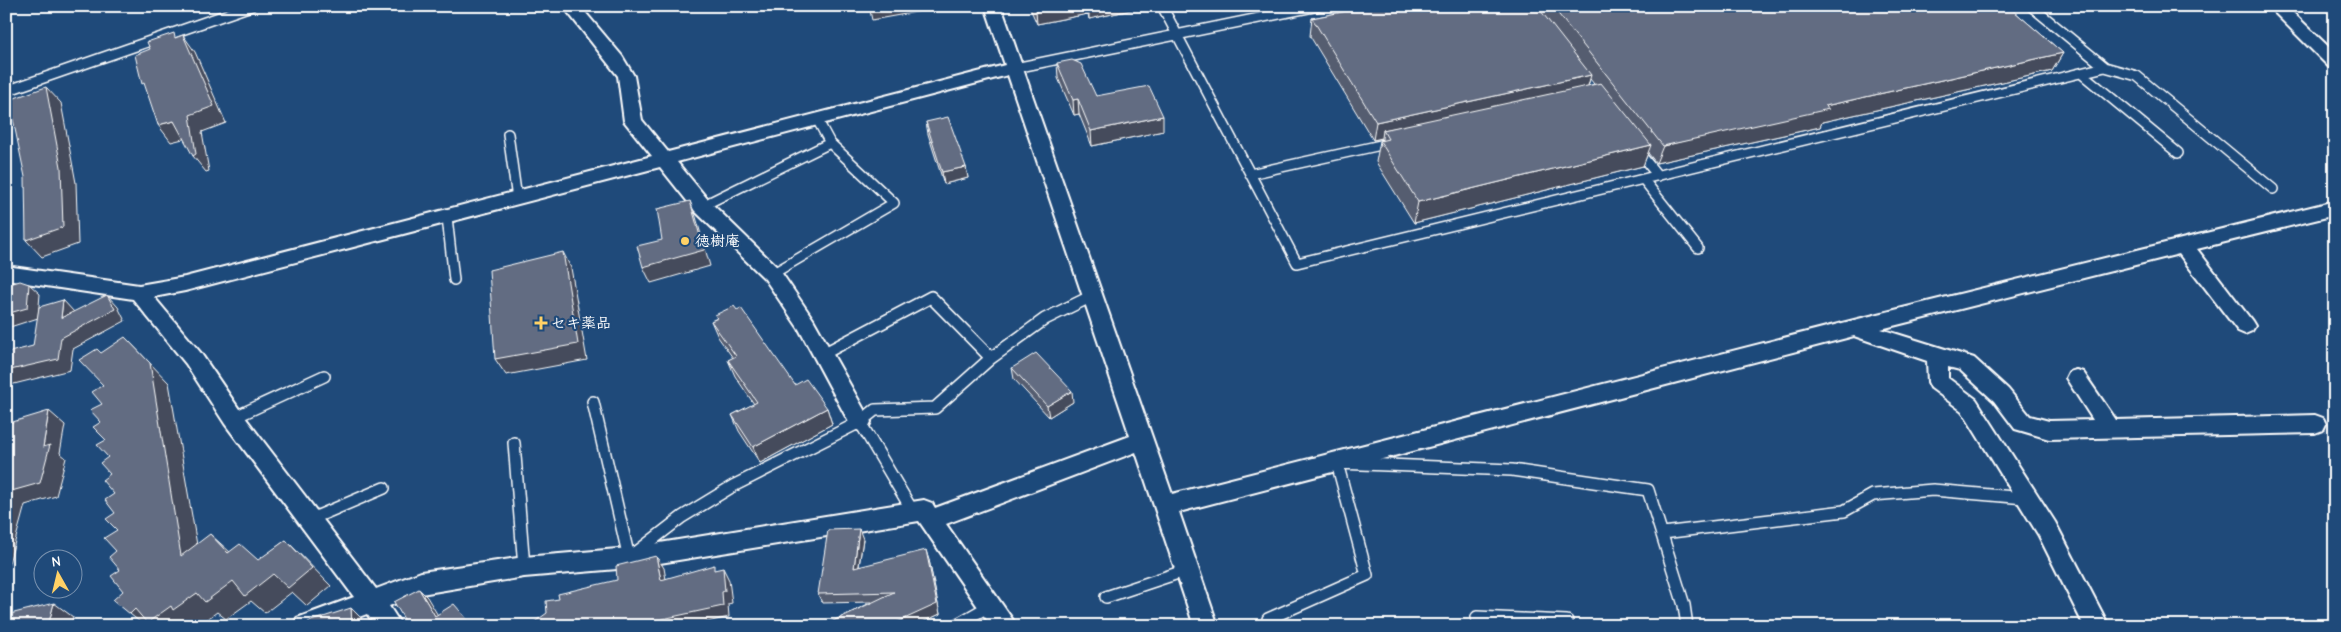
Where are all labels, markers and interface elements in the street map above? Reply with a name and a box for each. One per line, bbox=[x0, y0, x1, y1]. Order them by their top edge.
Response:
place label: 徳樹庵 bbox=[695, 232, 740, 250]
marker: 徳樹庵 bbox=[679, 235, 691, 247]
place label: セキ薬品 bbox=[551, 314, 611, 332]
marker: セキ薬品 bbox=[535, 317, 547, 329]
north arrow bbox=[32, 550, 82, 600]
text: N bbox=[51, 553, 62, 571]

